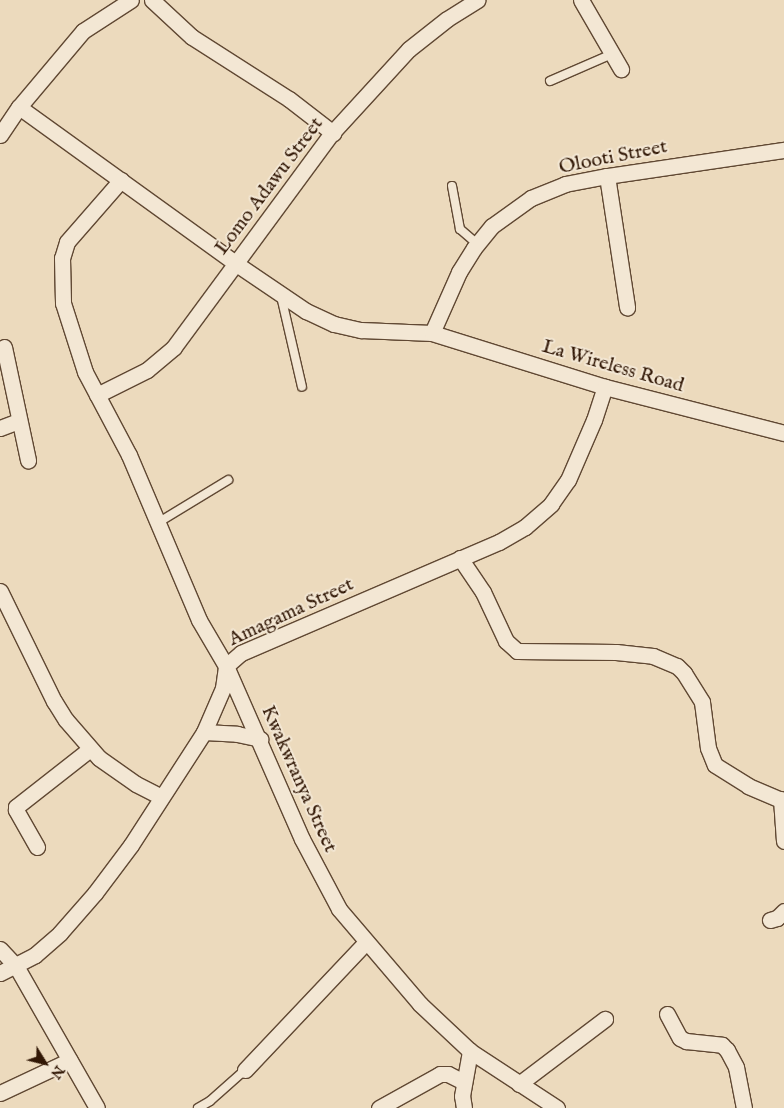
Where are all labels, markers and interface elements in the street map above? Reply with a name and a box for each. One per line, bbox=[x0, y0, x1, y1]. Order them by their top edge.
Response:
street label: Lomo Adawu Street bbox=[210, 113, 328, 259]
street label: Olooti Street bbox=[557, 135, 669, 179]
street label: La Wireless Road bbox=[539, 334, 687, 398]
street label: Amagama Street bbox=[225, 573, 357, 651]
street label: Kwakwranya Street bbox=[256, 702, 342, 856]
north arrow bbox=[20, 1038, 70, 1088]
text: N bbox=[46, 1062, 68, 1082]

